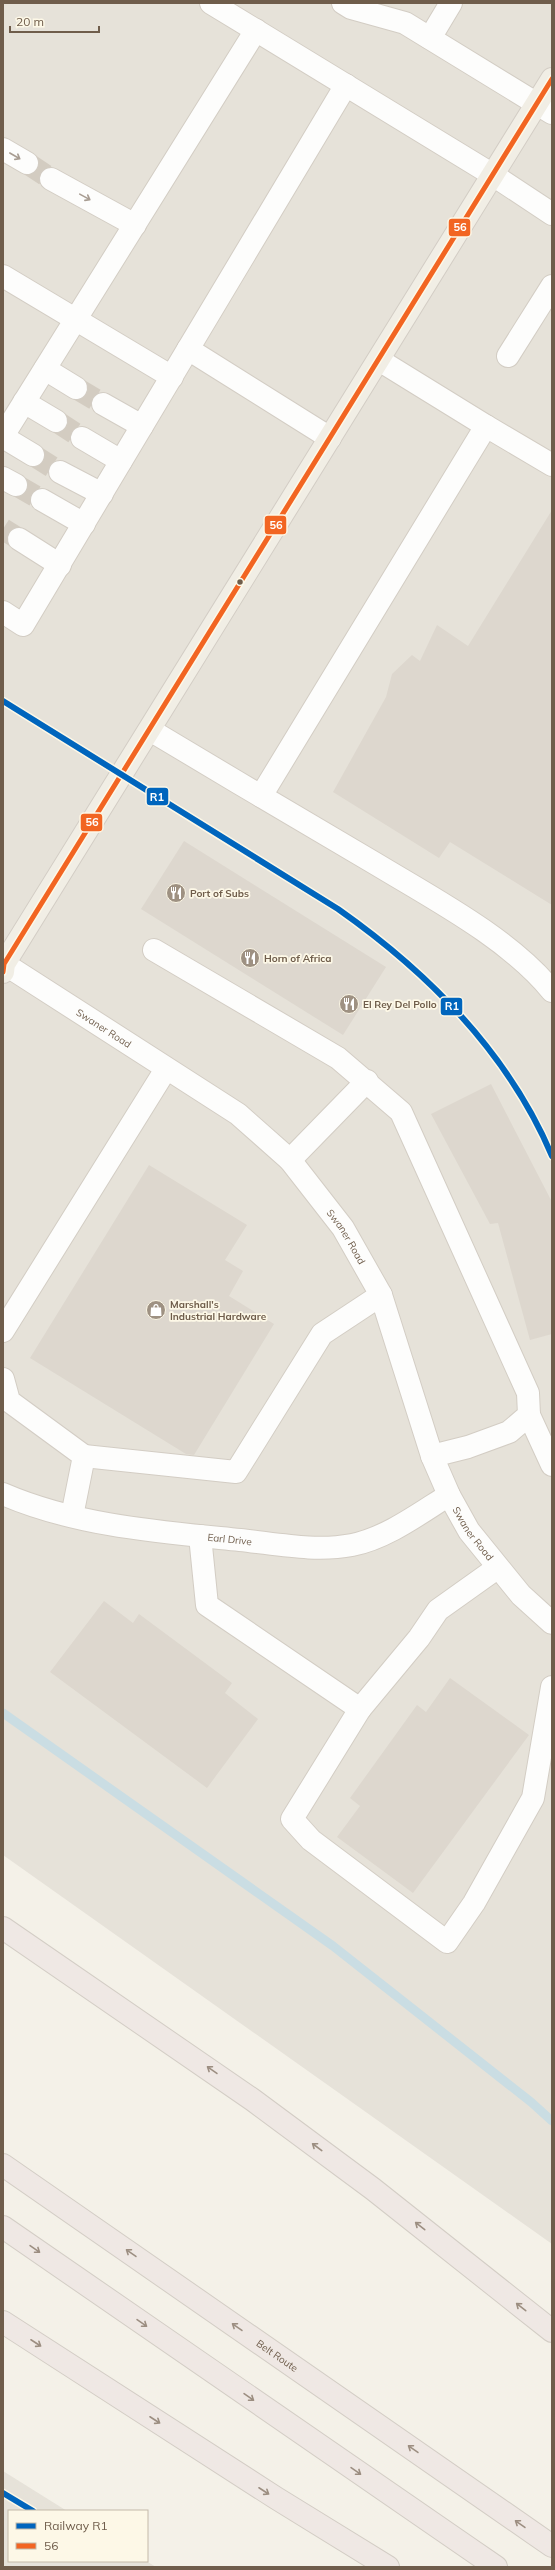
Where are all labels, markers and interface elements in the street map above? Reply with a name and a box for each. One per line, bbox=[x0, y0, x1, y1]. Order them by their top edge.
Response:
scale bar bbox=[10, 8, 99, 34]
text: 20 m bbox=[16, 14, 44, 29]
one-way arrow bbox=[9, 153, 21, 161]
one-way arrow bbox=[79, 194, 91, 202]
line badge: 56 bbox=[448, 218, 471, 237]
text: 56 bbox=[453, 220, 467, 234]
line badge: 56 bbox=[264, 515, 287, 535]
text: 56 bbox=[269, 518, 283, 532]
unlabelled marker bbox=[235, 577, 245, 587]
line badge: R1 bbox=[146, 787, 169, 806]
text: R1 bbox=[150, 790, 165, 804]
line badge: 56 bbox=[80, 813, 103, 832]
text: 56 bbox=[85, 815, 99, 829]
restaurant icon: Port of Subs bbox=[165, 882, 187, 904]
place label: Port of Subs bbox=[190, 887, 249, 900]
restaurant icon: Horn of Africa bbox=[239, 947, 261, 969]
place label: Horn of Africa bbox=[264, 952, 331, 965]
restaurant icon: El Rey Del Pollo bbox=[338, 993, 360, 1015]
line badge: R1 bbox=[440, 997, 463, 1016]
place label: El Rey Del Pollo bbox=[363, 998, 437, 1011]
text: R1 bbox=[445, 999, 460, 1013]
street label: Swaner Road bbox=[74, 1006, 134, 1051]
street label: Swaner Road bbox=[324, 1207, 368, 1267]
place label: Marshall's Industrial Hardware bbox=[170, 1298, 267, 1323]
shop icon: Marshall's Industrial Hardware bbox=[145, 1299, 167, 1321]
street label: Swaner Road bbox=[450, 1504, 496, 1563]
street label: Earl Drive bbox=[207, 1531, 253, 1548]
one-way arrow bbox=[206, 2066, 217, 2074]
one-way arrow bbox=[311, 2142, 322, 2151]
one-way arrow bbox=[414, 2222, 425, 2230]
one-way arrow bbox=[29, 2245, 40, 2253]
one-way arrow bbox=[125, 2249, 136, 2257]
one-way arrow bbox=[516, 2302, 527, 2311]
one-way arrow bbox=[136, 2319, 147, 2327]
one-way arrow bbox=[232, 2323, 243, 2331]
street label: Belt Route bbox=[254, 2337, 301, 2375]
one-way arrow bbox=[30, 2339, 41, 2347]
one-way arrow bbox=[243, 2393, 254, 2401]
one-way arrow bbox=[149, 2416, 160, 2424]
one-way arrow bbox=[408, 2445, 419, 2453]
one-way arrow bbox=[350, 2467, 361, 2475]
one-way arrow bbox=[259, 2486, 270, 2495]
legend bbox=[8, 2510, 148, 2562]
text: Railway R1 bbox=[44, 2518, 108, 2533]
one-way arrow bbox=[515, 2520, 526, 2528]
text: 56 bbox=[44, 2538, 58, 2553]

